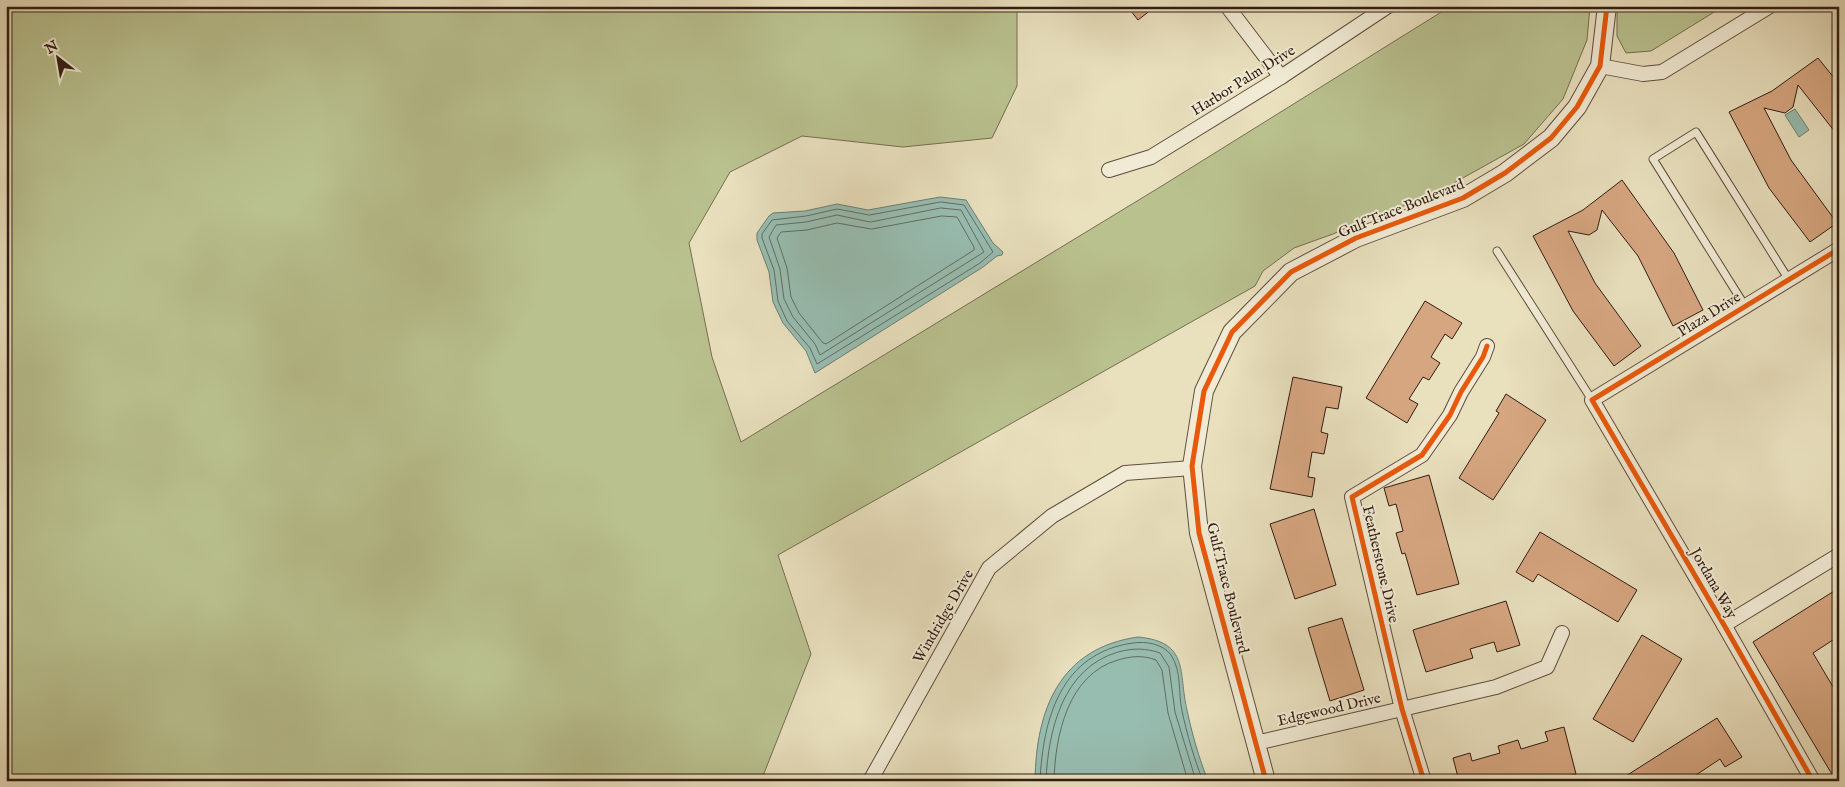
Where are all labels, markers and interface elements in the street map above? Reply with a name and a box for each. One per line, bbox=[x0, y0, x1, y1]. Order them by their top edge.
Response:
north arrow bbox=[32, 32, 82, 82]
text: N bbox=[41, 37, 62, 59]
street label: Harbor Palm Drive bbox=[1188, 41, 1299, 120]
street label: Gulf Trace Boulevard bbox=[1335, 174, 1468, 242]
street label: Plaza Drive bbox=[1674, 288, 1744, 341]
street label: Featherstone Drive bbox=[1358, 504, 1403, 625]
street label: Gulf Trace Boulevard bbox=[1202, 521, 1253, 656]
street label: Jordana Way bbox=[1685, 543, 1742, 623]
street label: Windridge Drive bbox=[909, 566, 978, 666]
street label: Edgewood Drive bbox=[1276, 688, 1383, 731]

